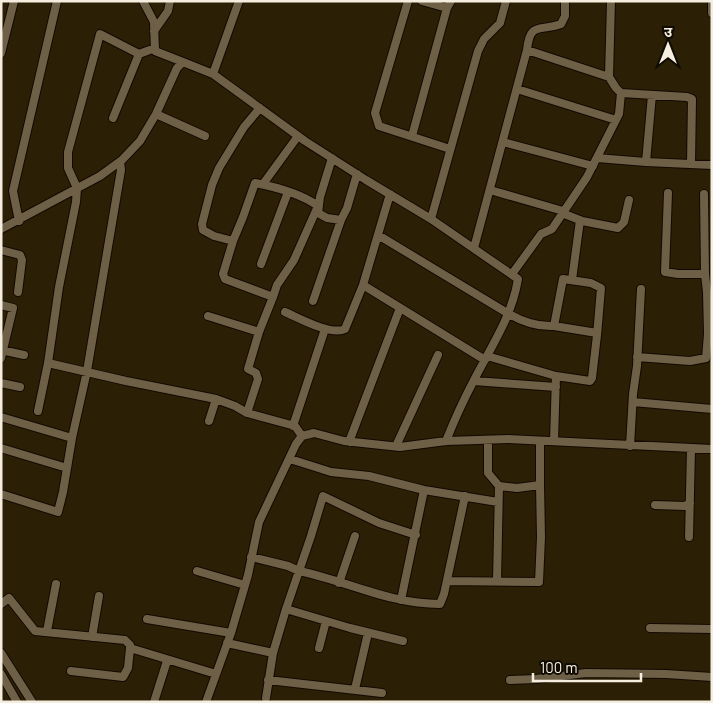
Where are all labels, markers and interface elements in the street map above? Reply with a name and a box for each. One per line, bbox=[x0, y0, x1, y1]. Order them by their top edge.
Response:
north arrow bbox=[643, 20, 693, 70]
text: उ bbox=[664, 23, 673, 40]
scale bar bbox=[533, 650, 640, 682]
text: 100 m bbox=[540, 658, 578, 676]

